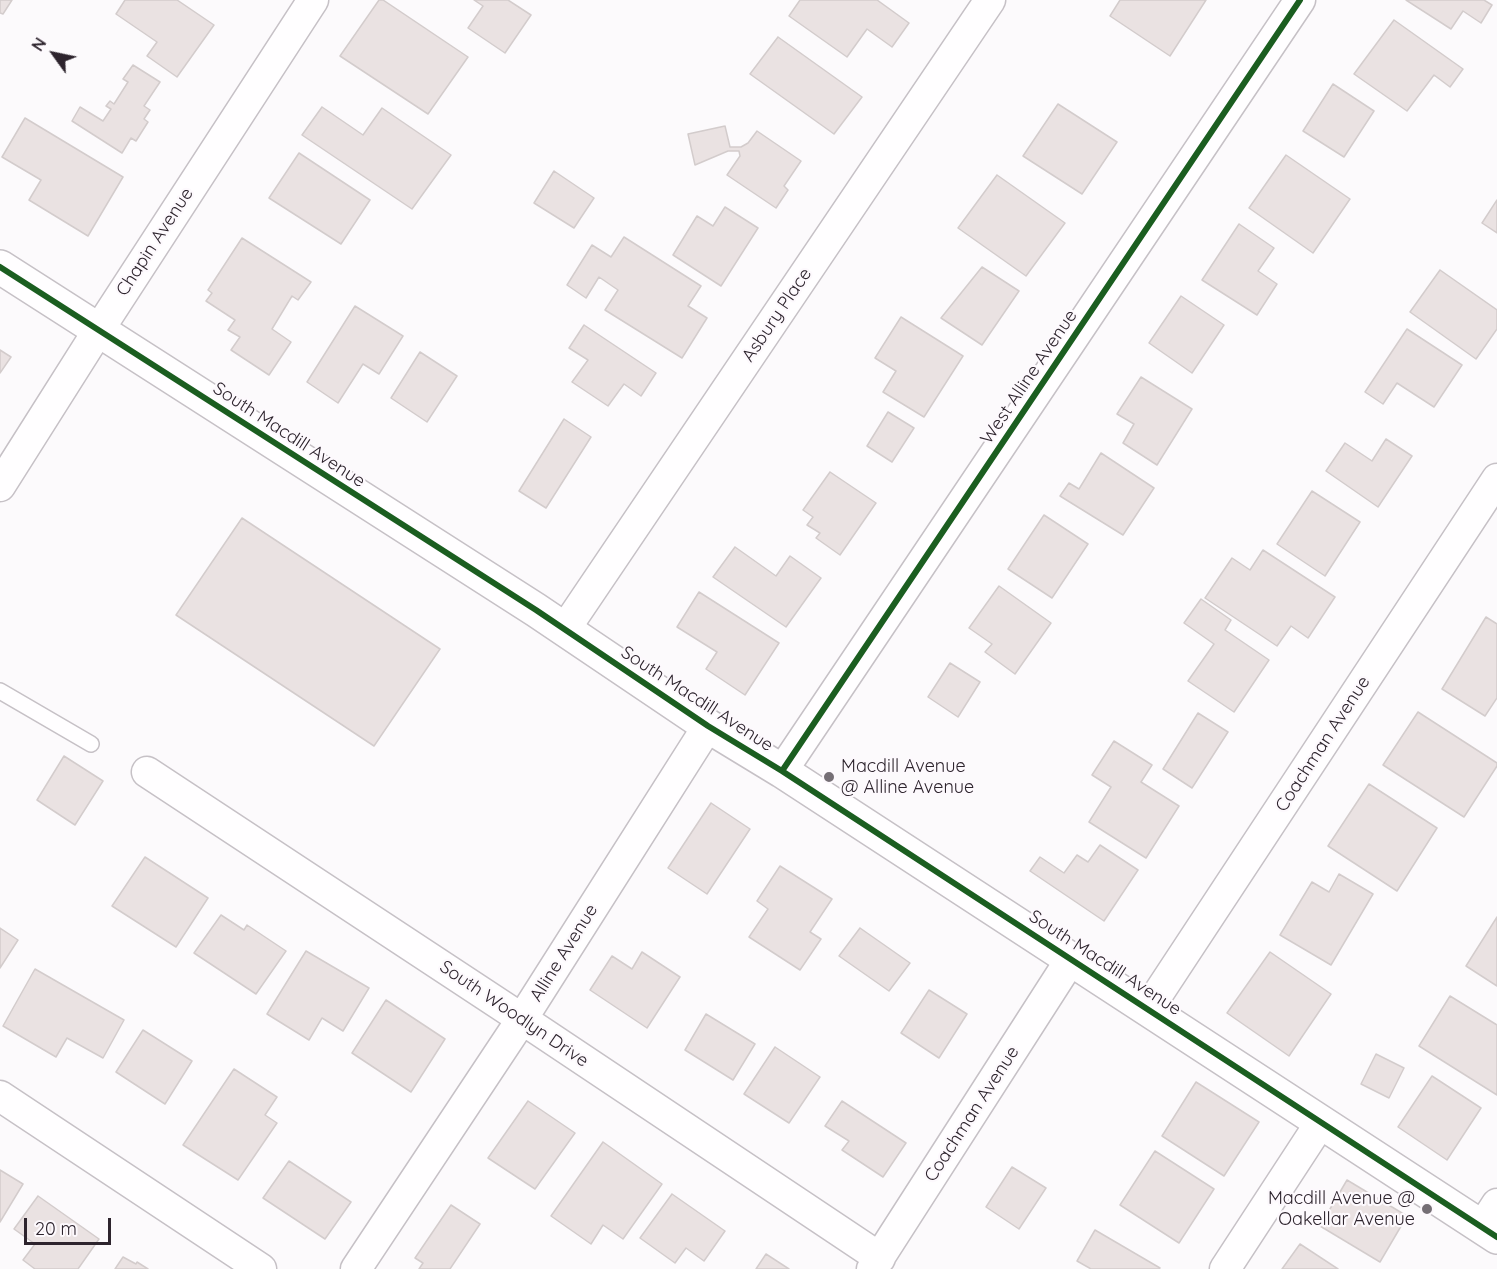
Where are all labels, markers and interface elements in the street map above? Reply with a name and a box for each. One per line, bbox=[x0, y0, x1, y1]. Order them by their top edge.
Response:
north arrow bbox=[24, 24, 84, 84]
text: N bbox=[27, 34, 50, 55]
street label: Chapin Avenue bbox=[112, 184, 198, 300]
street label: Asbury Place bbox=[738, 264, 816, 366]
street label: West Alline Avenue bbox=[976, 306, 1082, 448]
street label: South Macdill Avenue bbox=[209, 378, 369, 492]
street label: South Macdill Avenue bbox=[617, 642, 777, 756]
street label: Coachman Avenue bbox=[1271, 672, 1375, 816]
place label: Macdill Avenue @ Alline Avenue bbox=[841, 756, 974, 798]
marker: Macdill Avenue @ Alline Avenue bbox=[822, 770, 836, 784]
street label: Alline Avenue bbox=[525, 900, 603, 1006]
street label: South Macdill Avenue bbox=[1025, 906, 1185, 1020]
street label: South Woodlyn Drive bbox=[435, 956, 593, 1072]
street label: Coachman Avenue bbox=[920, 1042, 1024, 1186]
place label: Macdill Avenue @ Oakellar Avenue bbox=[1268, 1188, 1415, 1230]
marker: Macdill Avenue @ Oakellar Avenue bbox=[1420, 1202, 1434, 1216]
scale bar bbox=[27, 1206, 114, 1244]
text: 20 m bbox=[35, 1217, 77, 1240]

